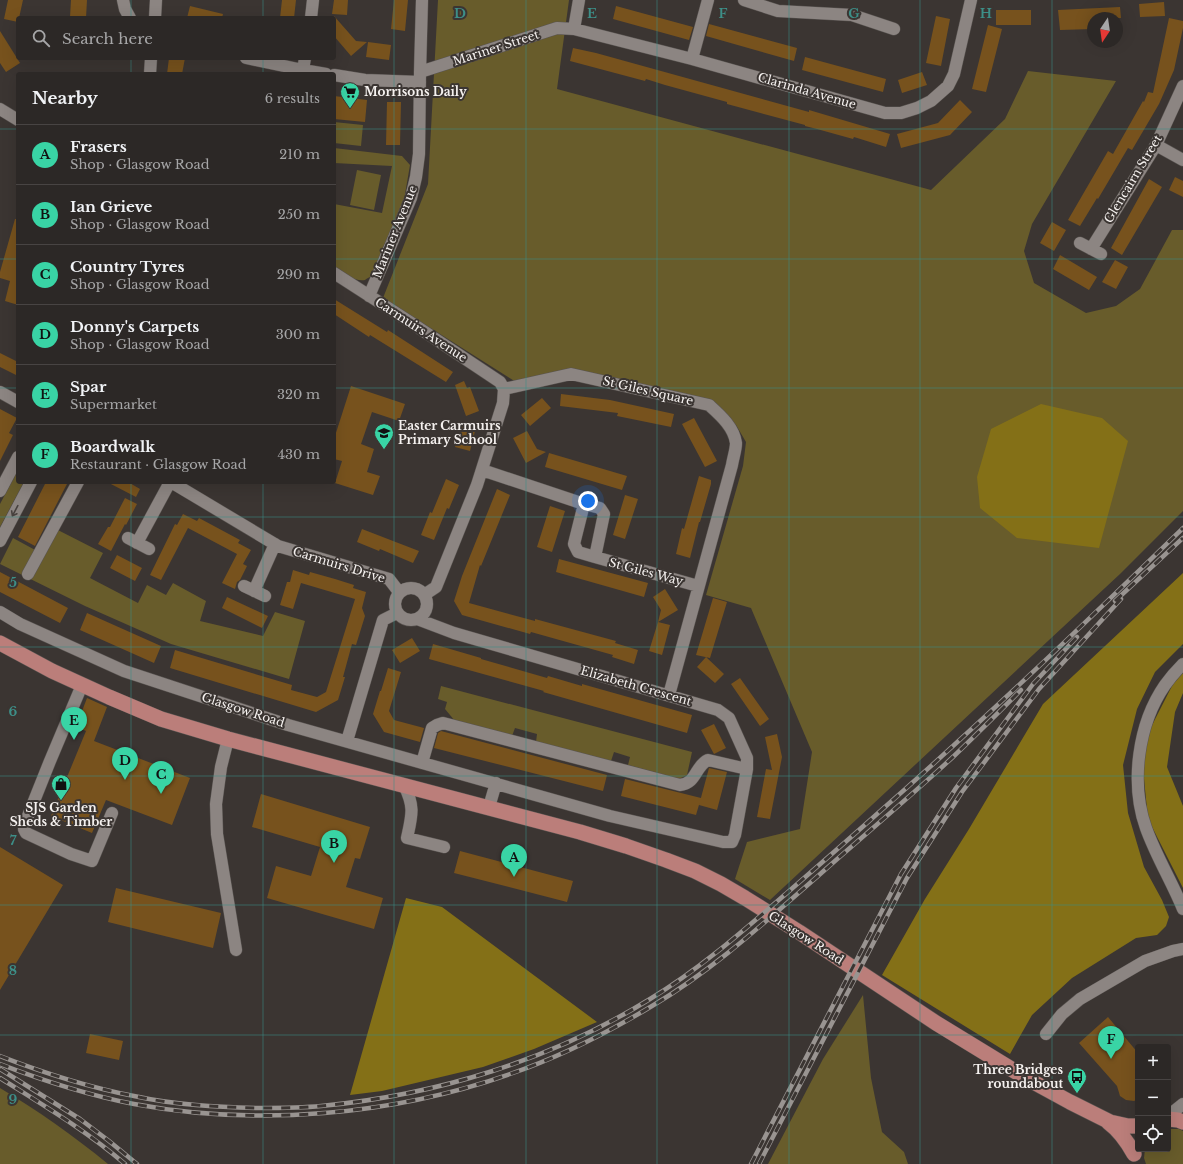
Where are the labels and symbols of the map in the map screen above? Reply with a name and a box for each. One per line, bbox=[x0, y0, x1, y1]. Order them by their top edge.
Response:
text: D bbox=[454, 5, 466, 22]
text: E bbox=[587, 5, 597, 22]
text: F bbox=[719, 5, 728, 22]
text: G bbox=[848, 5, 860, 22]
text: H bbox=[980, 5, 992, 22]
north arrow bbox=[1087, 12, 1123, 48]
street label: Mariner Street bbox=[451, 26, 541, 69]
street label: Clarinda Avenue bbox=[756, 69, 858, 112]
supermarket icon: Morrisons Daily bbox=[339, 81, 361, 109]
place label: Morrisons Daily bbox=[364, 84, 467, 99]
street label: Glencairn Street bbox=[1100, 132, 1165, 226]
street label: Mariner Avenue bbox=[369, 183, 420, 280]
street label: Carmuirs Avenue bbox=[372, 294, 470, 365]
street label: St Giles Square bbox=[601, 373, 695, 408]
place label: Easter Carmuirs Primary School bbox=[398, 418, 501, 447]
school or university icon: Easter Carmuirs Primary School bbox=[373, 422, 395, 450]
your location bbox=[578, 491, 598, 511]
one-way arrow bbox=[11, 505, 19, 517]
street label: Carmuirs Drive bbox=[291, 543, 387, 586]
street label: St Giles Way bbox=[607, 554, 685, 589]
text: 5 bbox=[9, 574, 17, 591]
street label: Elizabeth Crescent bbox=[579, 663, 694, 709]
street label: Glasgow Road bbox=[200, 689, 287, 730]
text: 6 bbox=[9, 703, 18, 720]
pin: E bbox=[61, 707, 87, 740]
pin: D bbox=[112, 747, 138, 780]
pin: C bbox=[148, 761, 174, 794]
shop icon: SJS Garden Sheds & Timber bbox=[50, 773, 72, 801]
place label: SJS Garden Sheds & Timber bbox=[10, 800, 112, 829]
pin: B bbox=[321, 830, 347, 863]
text: 7 bbox=[10, 832, 17, 849]
pin: A bbox=[501, 844, 527, 877]
street label: Glasgow Road bbox=[766, 908, 847, 967]
text: 8 bbox=[9, 962, 17, 979]
pin: F bbox=[1098, 1026, 1124, 1059]
place label: Three Bridges roundabout bbox=[973, 1062, 1063, 1091]
bus stop icon: Three Bridges roundabout bbox=[1066, 1066, 1088, 1094]
text: 9 bbox=[9, 1091, 18, 1108]

